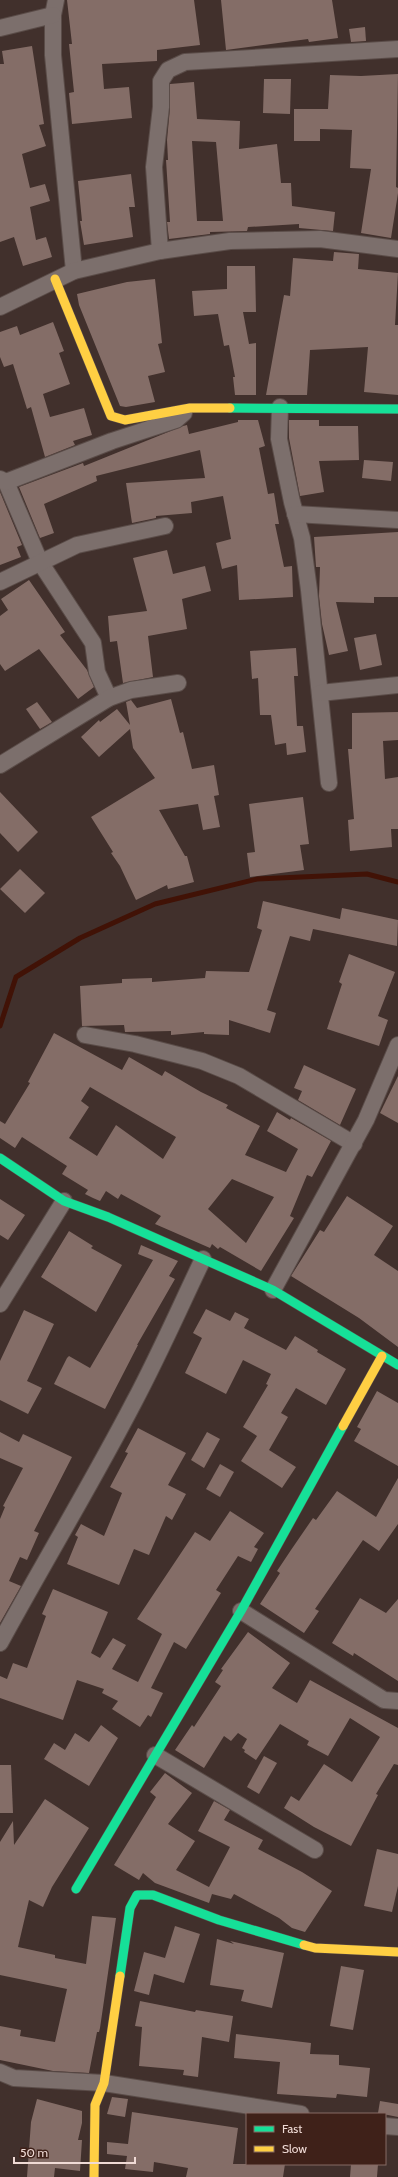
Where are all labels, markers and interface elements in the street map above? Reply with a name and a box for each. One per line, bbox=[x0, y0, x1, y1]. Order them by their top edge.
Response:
legend bbox=[246, 2113, 386, 2165]
text: Fast bbox=[282, 2121, 302, 2136]
scale bar bbox=[14, 2139, 135, 2165]
text: Slow bbox=[282, 2141, 307, 2156]
text: 50 m bbox=[20, 2145, 48, 2160]

